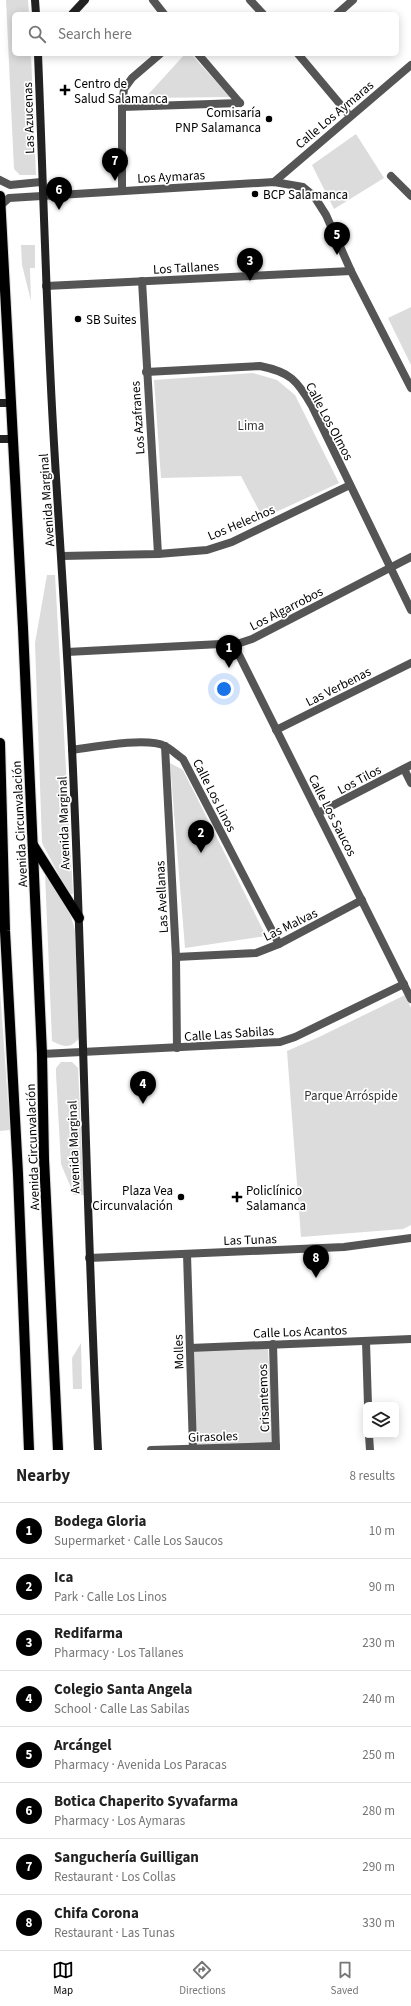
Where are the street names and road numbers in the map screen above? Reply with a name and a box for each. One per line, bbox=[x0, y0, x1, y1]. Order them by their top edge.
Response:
street label: Calle Los Aymaras bbox=[292, 76, 378, 153]
street label: Las Azucenas bbox=[19, 81, 39, 154]
street label: Los Aymaras bbox=[137, 166, 206, 188]
street label: Los Tallanes bbox=[153, 257, 220, 279]
street label: Calle Los Olmos bbox=[301, 379, 358, 464]
street label: Los Azafranes bbox=[126, 380, 150, 455]
street label: Avenida Marginal bbox=[35, 453, 59, 547]
street label: Los Helechos bbox=[205, 500, 278, 545]
street label: Los Algarrobos bbox=[247, 582, 327, 635]
street label: Las Verbenas bbox=[303, 662, 375, 711]
street label: Calle Los Linos bbox=[188, 756, 241, 836]
street label: Avenida Circunvalación bbox=[8, 760, 32, 888]
street label: Los Tilos bbox=[334, 761, 385, 799]
street label: Calle Los Saucos bbox=[304, 771, 361, 860]
street label: Avenida Marginal bbox=[53, 776, 75, 870]
street label: Las Avellanas bbox=[151, 860, 173, 934]
street label: Las Malvas bbox=[260, 904, 321, 946]
street label: Calle Las Sabilas bbox=[184, 1022, 275, 1046]
street label: Avenida Circunvalación bbox=[22, 1083, 44, 1211]
street label: Avenida Marginal bbox=[63, 1100, 85, 1194]
street label: Las Tunas bbox=[223, 1230, 278, 1250]
street label: Calle Los Acantos bbox=[253, 1321, 348, 1343]
street label: Molles bbox=[169, 1334, 189, 1370]
street label: Crisantemos bbox=[254, 1363, 274, 1432]
street label: Girasoles bbox=[188, 1427, 239, 1447]

